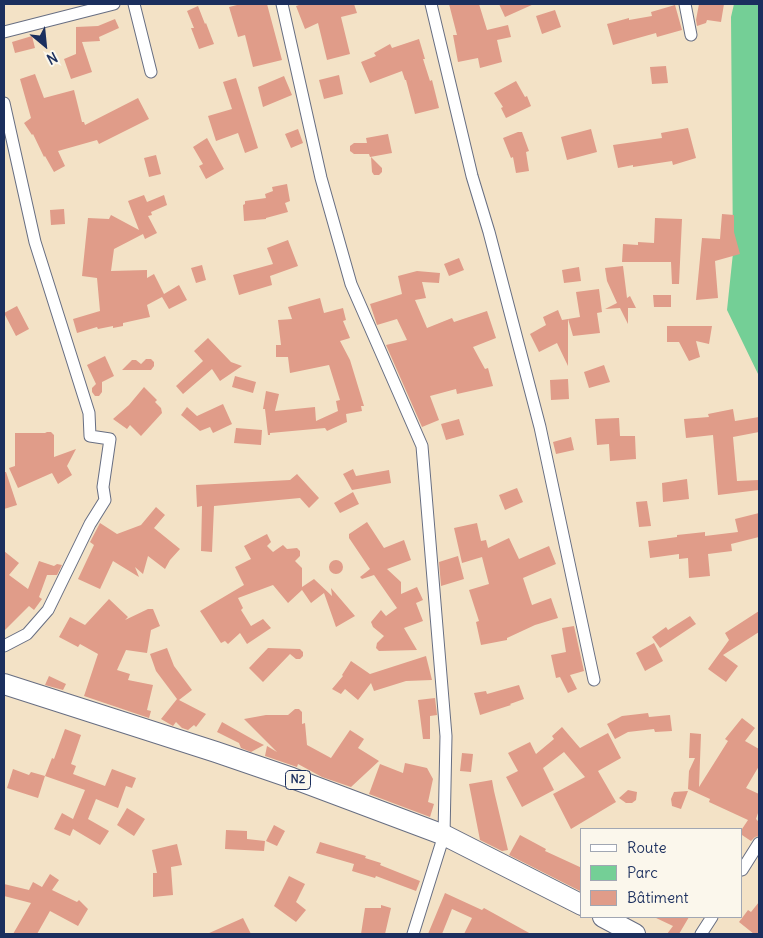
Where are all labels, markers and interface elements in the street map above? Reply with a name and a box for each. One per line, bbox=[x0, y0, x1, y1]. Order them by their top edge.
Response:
north arrow bbox=[20, 20, 70, 70]
text: N bbox=[44, 48, 61, 68]
road number: N2 bbox=[286, 770, 310, 790]
legend bbox=[580, 828, 743, 918]
text: Route bbox=[627, 838, 667, 857]
text: Parc bbox=[627, 863, 658, 882]
text: Bâtiment bbox=[627, 888, 689, 907]

